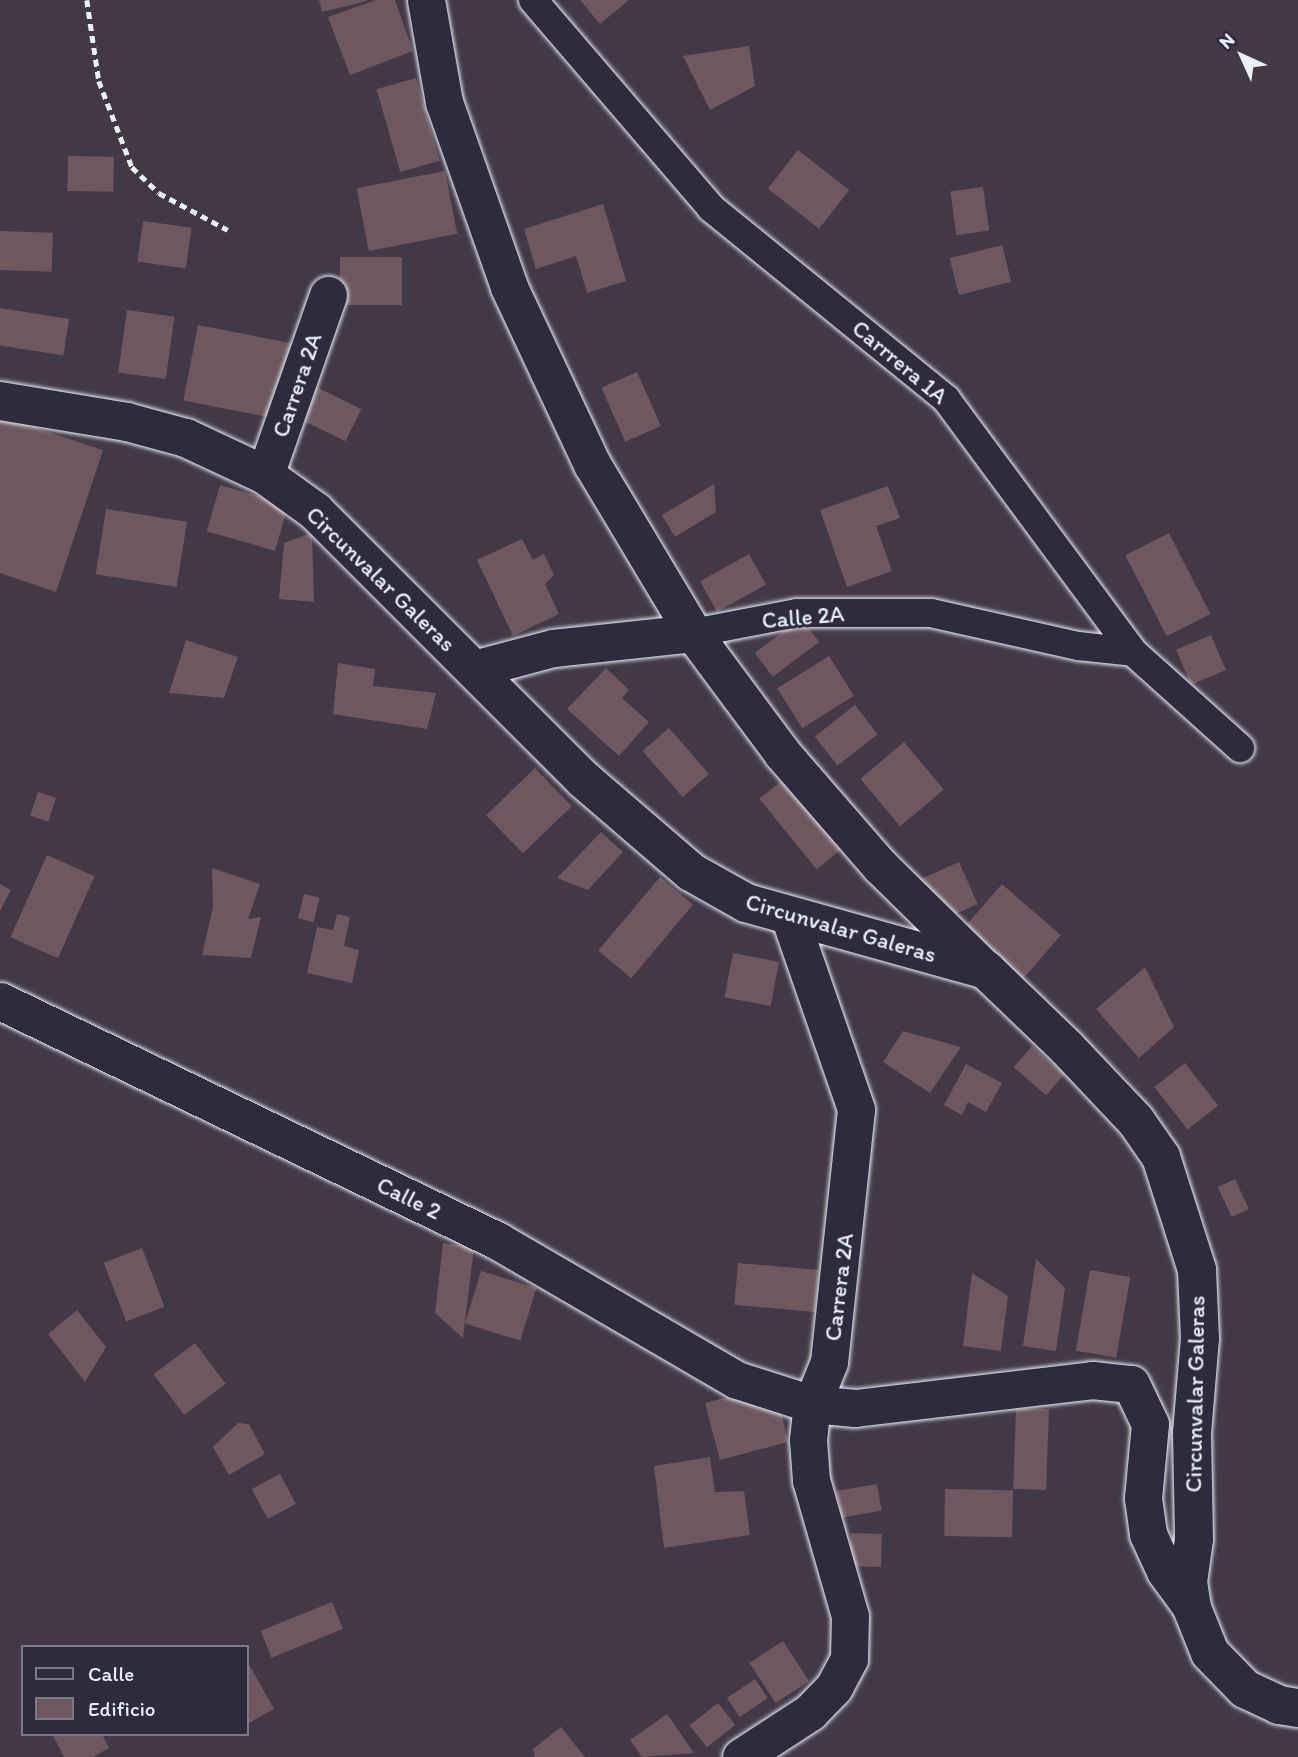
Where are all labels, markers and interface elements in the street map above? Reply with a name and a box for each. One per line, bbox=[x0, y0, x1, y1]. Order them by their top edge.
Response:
north arrow bbox=[1207, 21, 1277, 91]
text: N bbox=[1214, 28, 1239, 53]
street label: Carrrera 1A bbox=[847, 314, 953, 410]
street label: Carrera 2A bbox=[266, 329, 328, 441]
street label: Circunvalar Galeras bbox=[300, 500, 462, 658]
street label: Calle 2A bbox=[761, 600, 845, 634]
street label: Circunvalar Galeras bbox=[742, 888, 940, 968]
street label: Calle 2 bbox=[372, 1171, 446, 1225]
street label: Carrera 2A bbox=[819, 1231, 859, 1343]
street label: Circunvalar Galeras bbox=[1179, 1295, 1211, 1493]
legend bbox=[21, 1645, 248, 1736]
text: Calle bbox=[88, 1661, 134, 1686]
text: Edificio bbox=[88, 1696, 156, 1721]

